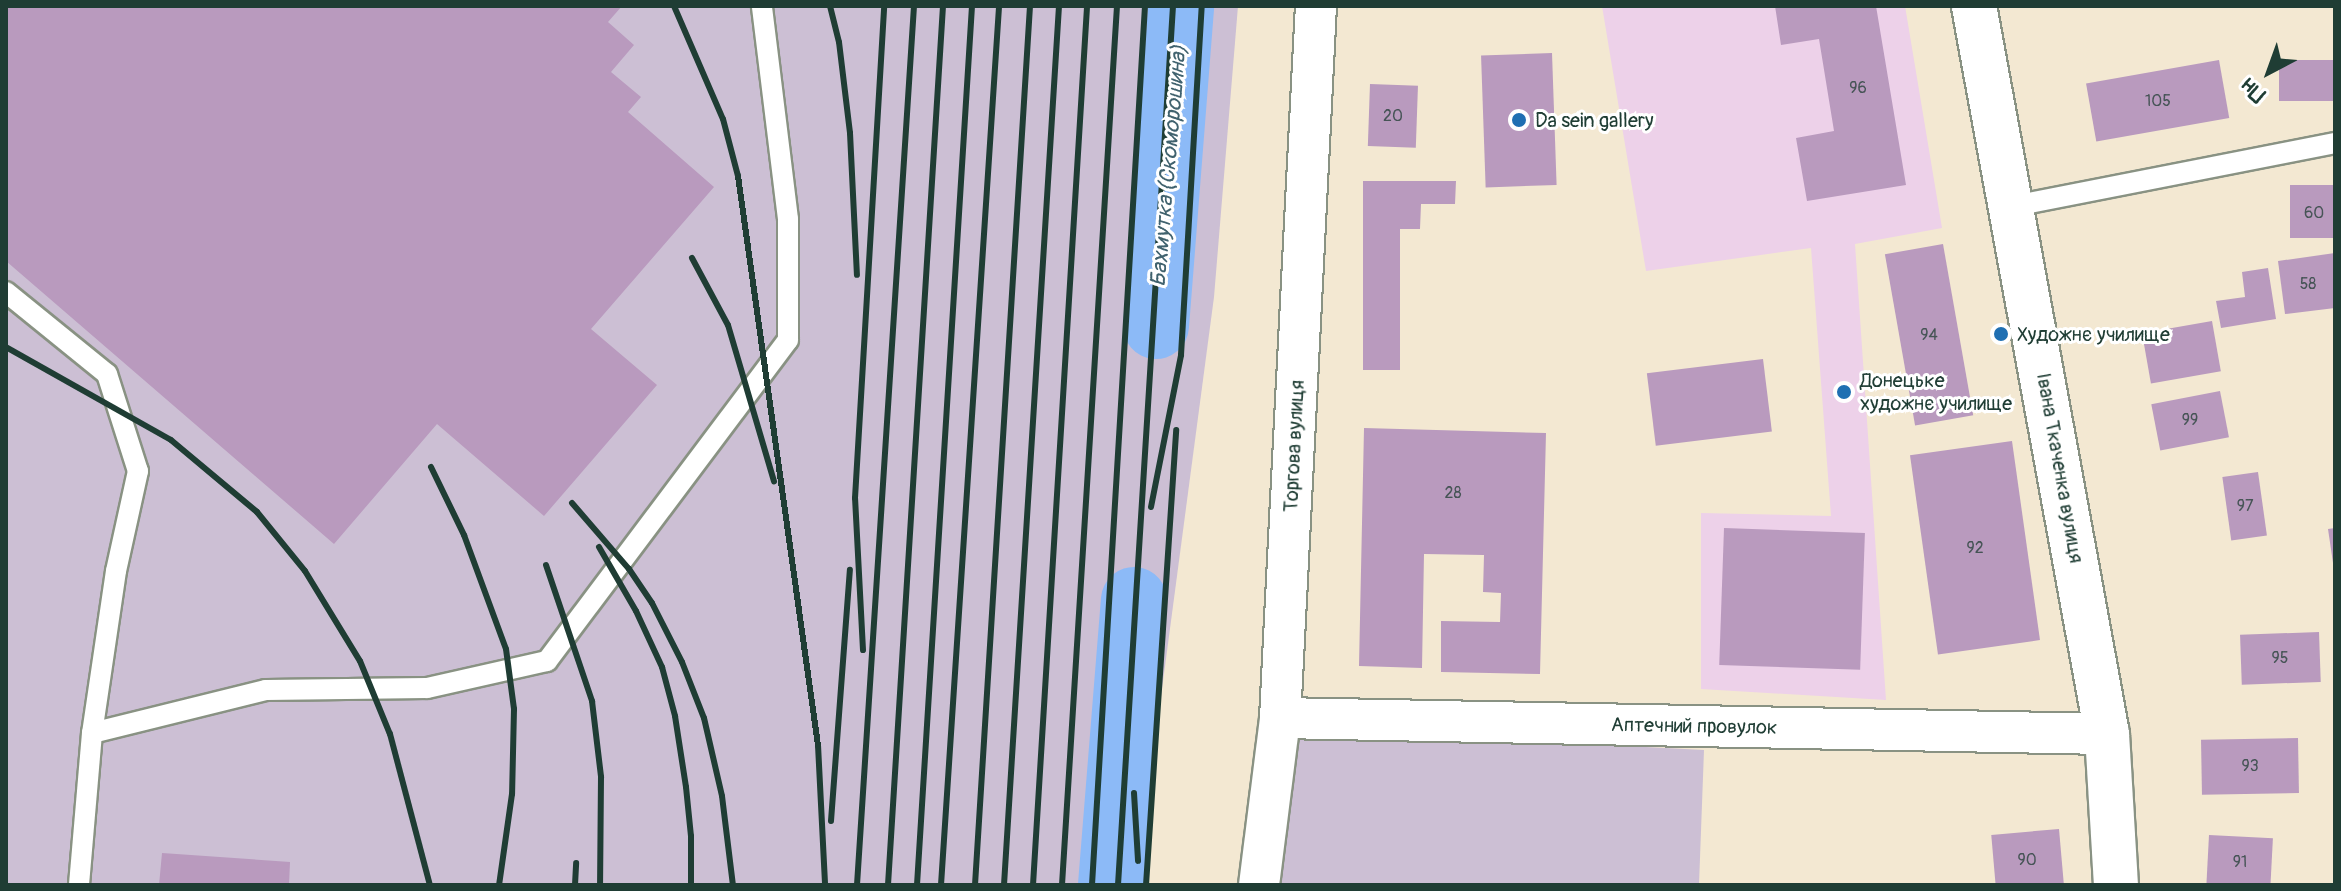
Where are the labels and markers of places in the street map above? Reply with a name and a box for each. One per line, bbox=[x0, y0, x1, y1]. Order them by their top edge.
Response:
place label: Da sein gallery bbox=[1535, 108, 1653, 132]
marker: Da sein gallery bbox=[1510, 111, 1528, 129]
place label: Художнє училище bbox=[2017, 322, 2170, 346]
marker: Художнє училище bbox=[1992, 325, 2010, 343]
place label: Донецьке художнє училище bbox=[1860, 368, 2012, 415]
marker: Донецьке художнє училище bbox=[1835, 383, 1853, 401]

